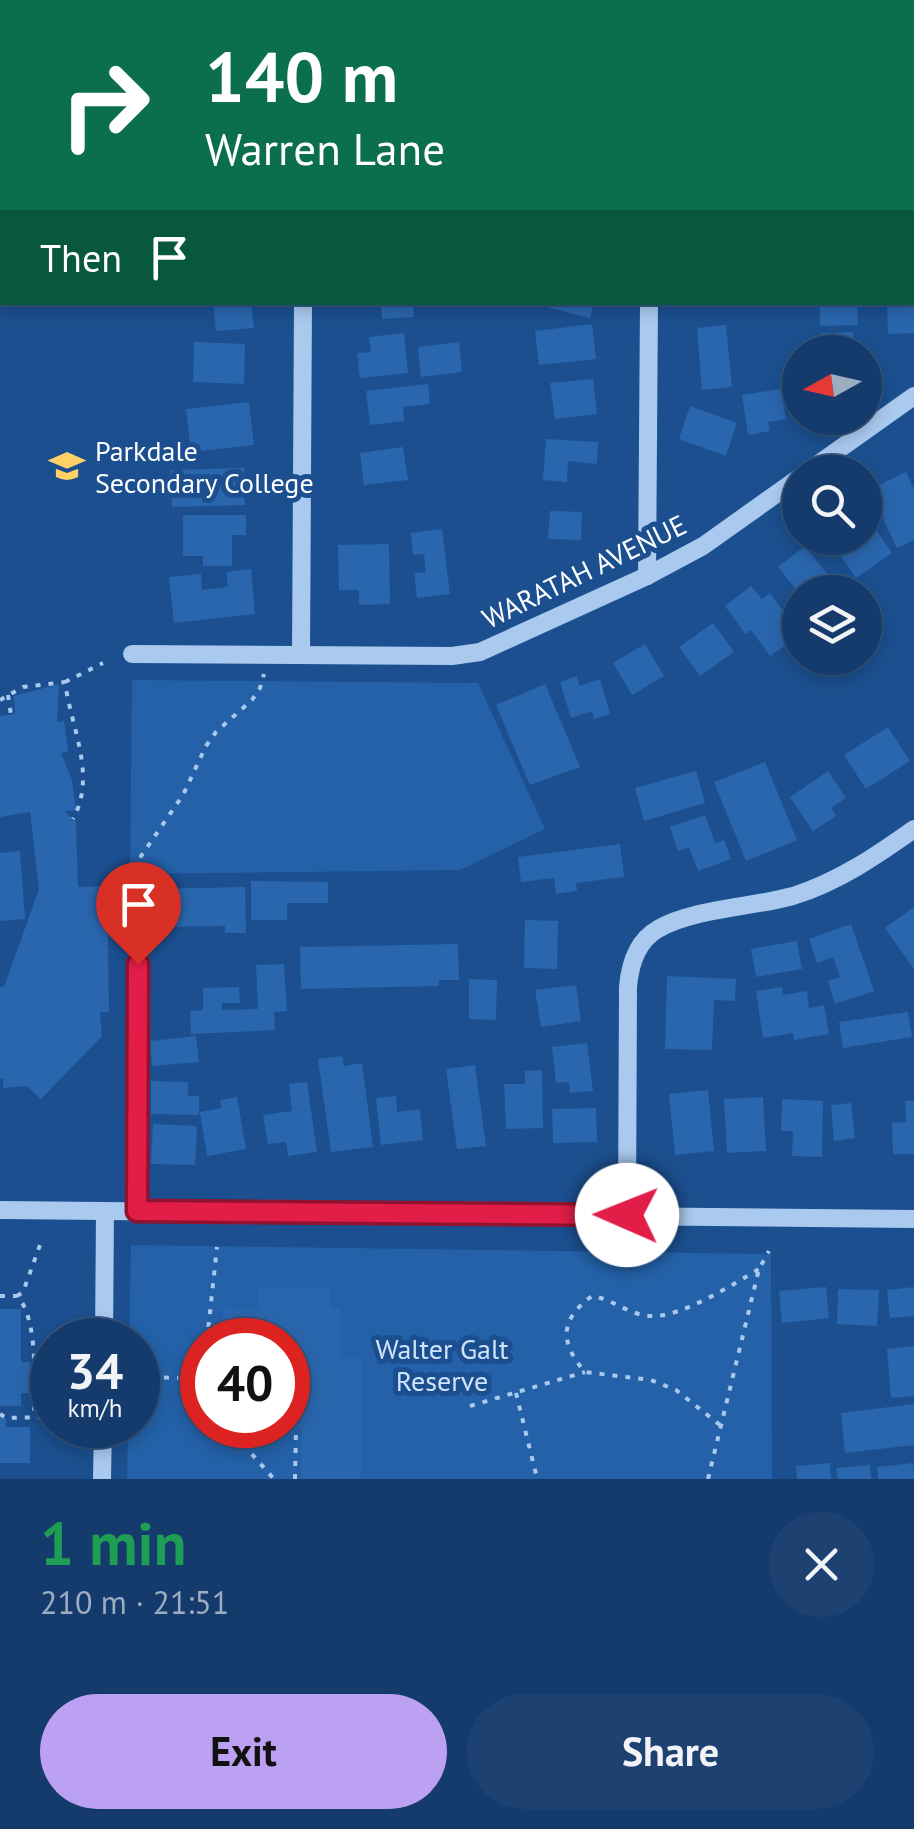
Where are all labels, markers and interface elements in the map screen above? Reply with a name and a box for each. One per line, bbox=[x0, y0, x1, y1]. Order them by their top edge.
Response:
text: 140 m bbox=[205, 31, 398, 121]
icon: right bbox=[40, 40, 170, 170]
text: Warren Lane bbox=[205, 119, 445, 177]
icon: arrive bbox=[142, 230, 197, 285]
text: Then bbox=[40, 233, 122, 282]
north arrow bbox=[782, 335, 882, 435]
map controls bbox=[782, 335, 882, 675]
place label: Parkdale Secondary College bbox=[95, 432, 314, 501]
school or university icon: Parkdale Secondary College bbox=[48, 447, 86, 485]
button: search bbox=[782, 455, 882, 555]
street label: WARATAH AVENUE bbox=[476, 506, 692, 636]
button: layers bbox=[782, 575, 882, 675]
pin bbox=[96, 862, 181, 965]
icon: arrive bbox=[111, 877, 166, 932]
position arrow bbox=[575, 1163, 679, 1267]
speed limit sign: 40 bbox=[180, 1318, 310, 1448]
park label: Walter Galt Reserve bbox=[375, 1330, 509, 1399]
text: 34 bbox=[67, 1338, 123, 1403]
text: km/h bbox=[68, 1392, 122, 1424]
text: 1 min bbox=[40, 1504, 186, 1582]
button: close bbox=[769, 1512, 874, 1617]
text: 210 m · 21:51 bbox=[40, 1581, 229, 1623]
button: Exit bbox=[40, 1694, 447, 1809]
button: Share bbox=[467, 1694, 874, 1809]

